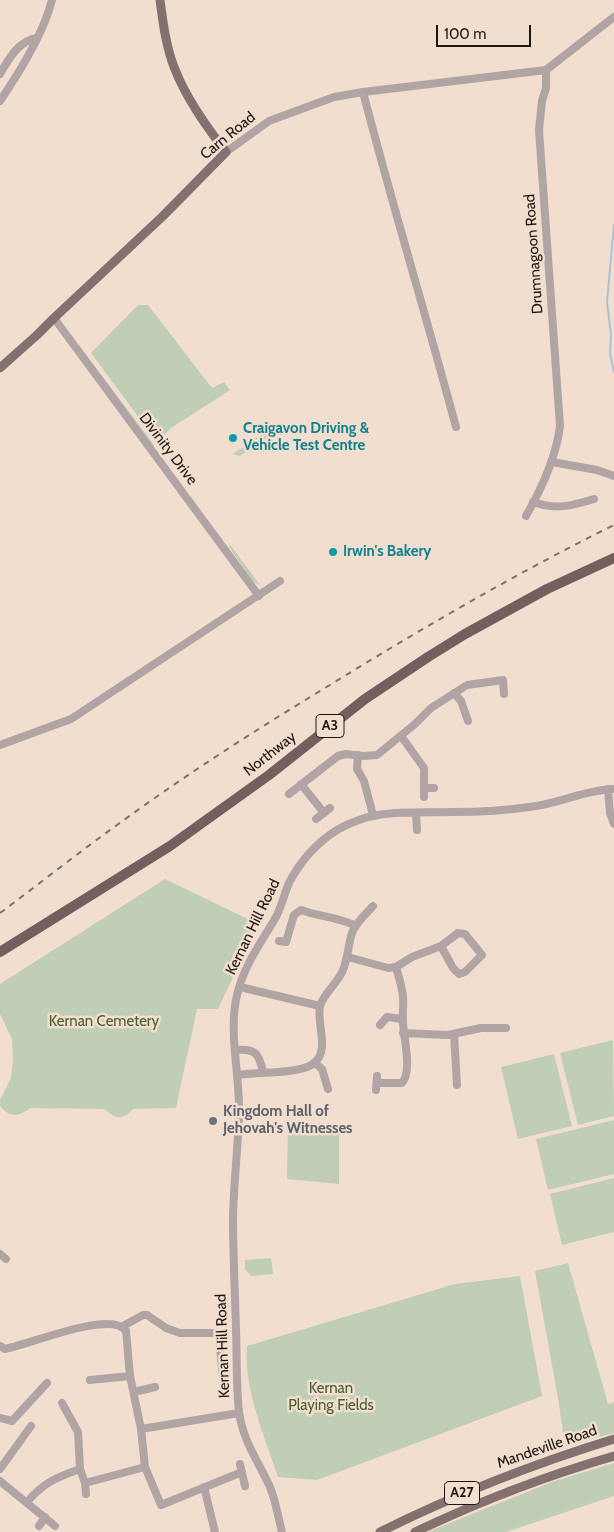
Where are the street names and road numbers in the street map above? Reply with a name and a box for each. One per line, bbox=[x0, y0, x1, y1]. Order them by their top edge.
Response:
street label: Carn Road bbox=[197, 108, 259, 164]
street label: Drumnagoon Road bbox=[521, 193, 547, 315]
street label: Divinity Drive bbox=[135, 409, 201, 489]
road number: A3 bbox=[316, 714, 344, 738]
street label: Northway bbox=[240, 728, 300, 780]
street label: Kernan Hill Road bbox=[222, 876, 284, 978]
street label: Kernan Hill Road bbox=[212, 1294, 234, 1398]
street label: Mandeville Road bbox=[495, 1421, 599, 1473]
road number: A27 bbox=[444, 1482, 480, 1505]

